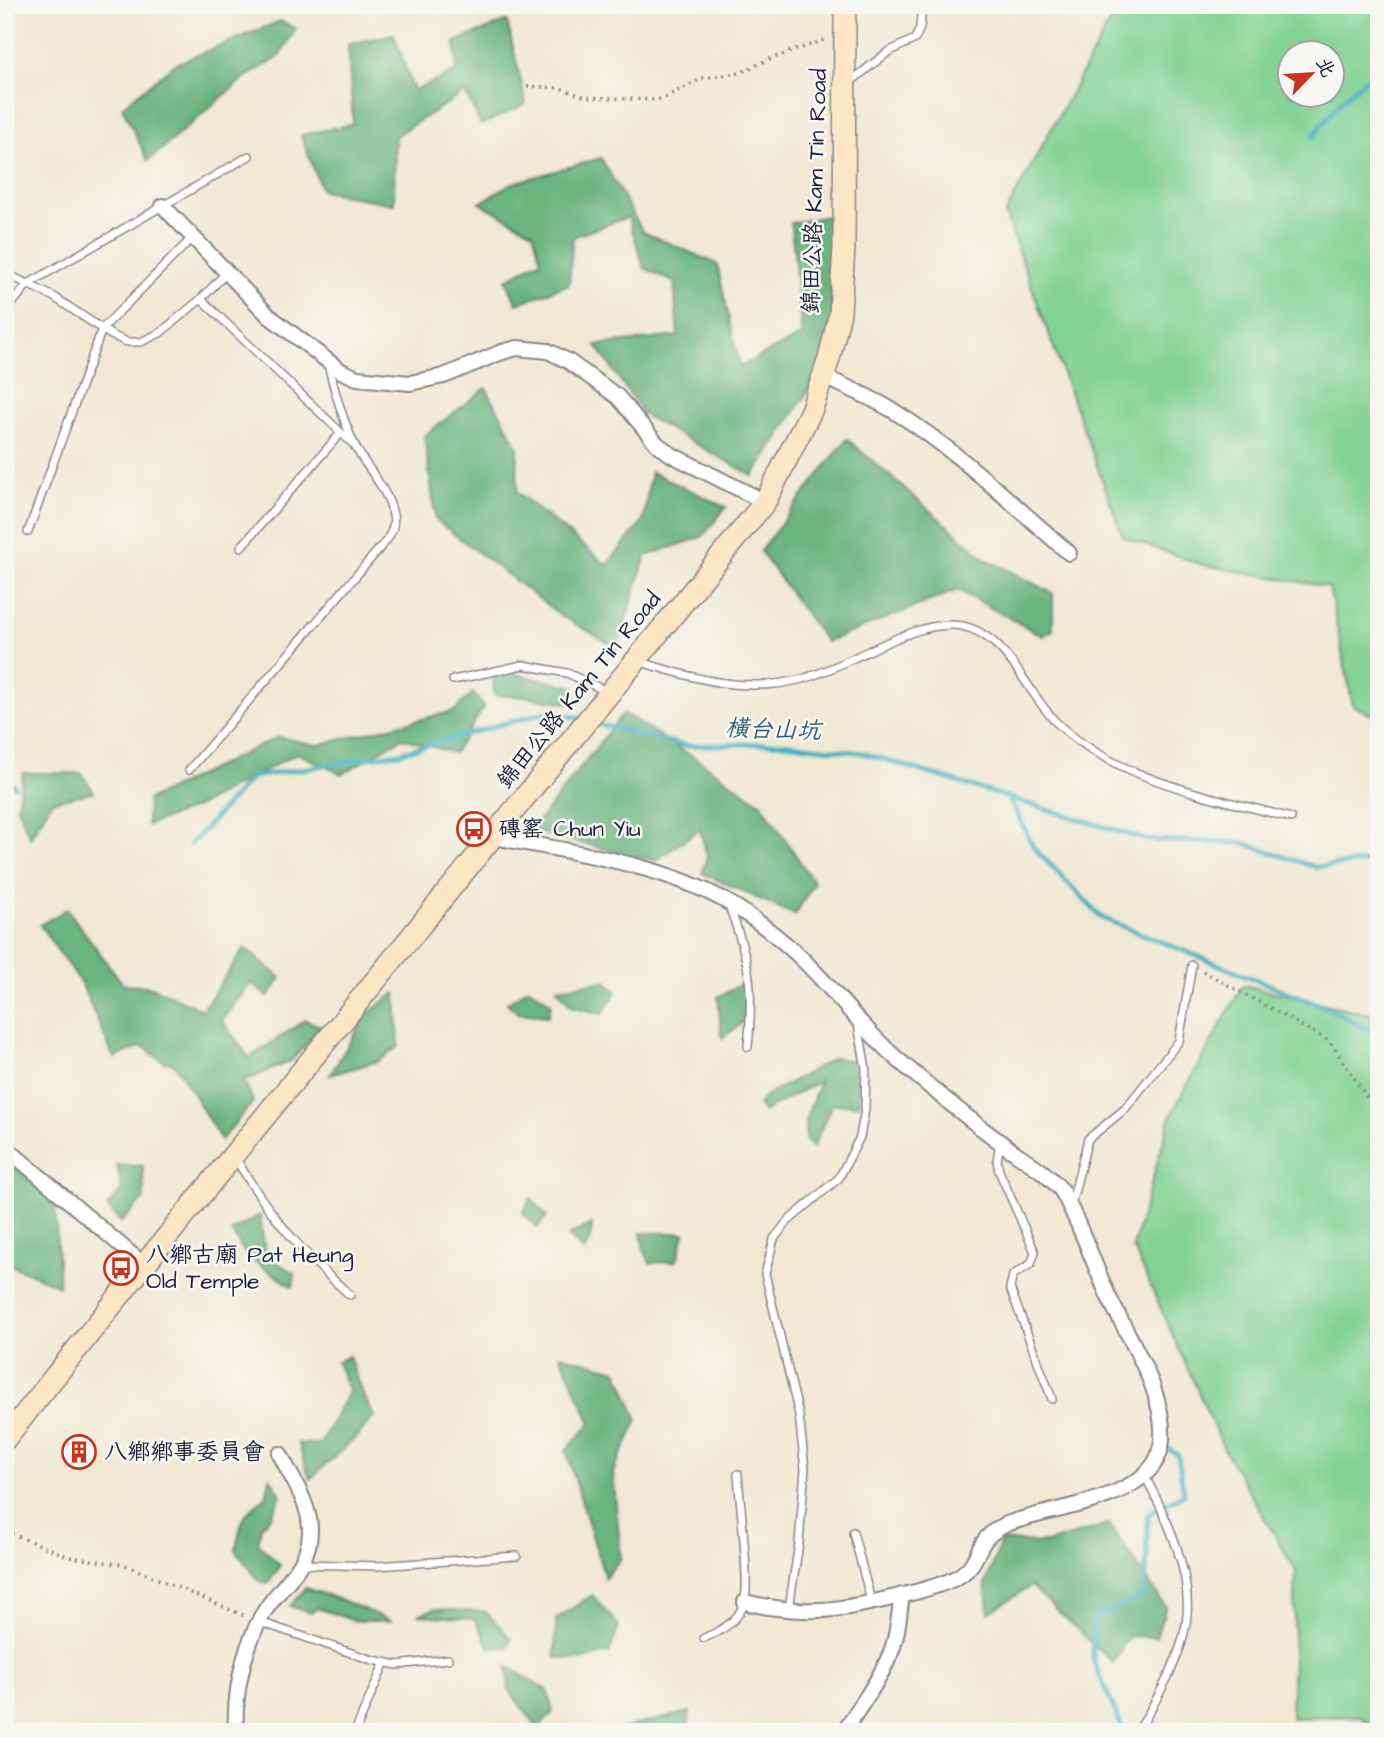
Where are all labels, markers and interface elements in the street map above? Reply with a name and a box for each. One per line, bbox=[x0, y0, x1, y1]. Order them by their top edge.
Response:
north arrow bbox=[1276, 38, 1346, 108]
text: 北 bbox=[1309, 53, 1341, 82]
street label: 錦田公路 Kam Tin Road bbox=[795, 68, 835, 314]
street label: 錦田公路 Kam Tin Road bbox=[489, 584, 669, 795]
water label: 橫台山坑 bbox=[724, 711, 825, 749]
bus stop icon: 磚窰 Chun Yiu bbox=[455, 810, 493, 848]
place label: 磚窰 Chun Yiu bbox=[498, 813, 641, 845]
place label: 八鄉古廟 Pat Heung Old Temple bbox=[146, 1239, 354, 1297]
bus stop icon: 八鄉古廟 Pat Heung Old Temple bbox=[102, 1249, 140, 1287]
building icon: 八鄉鄉事委員會 bbox=[60, 1433, 98, 1471]
place label: 八鄉鄉事委員會 bbox=[104, 1436, 265, 1468]

